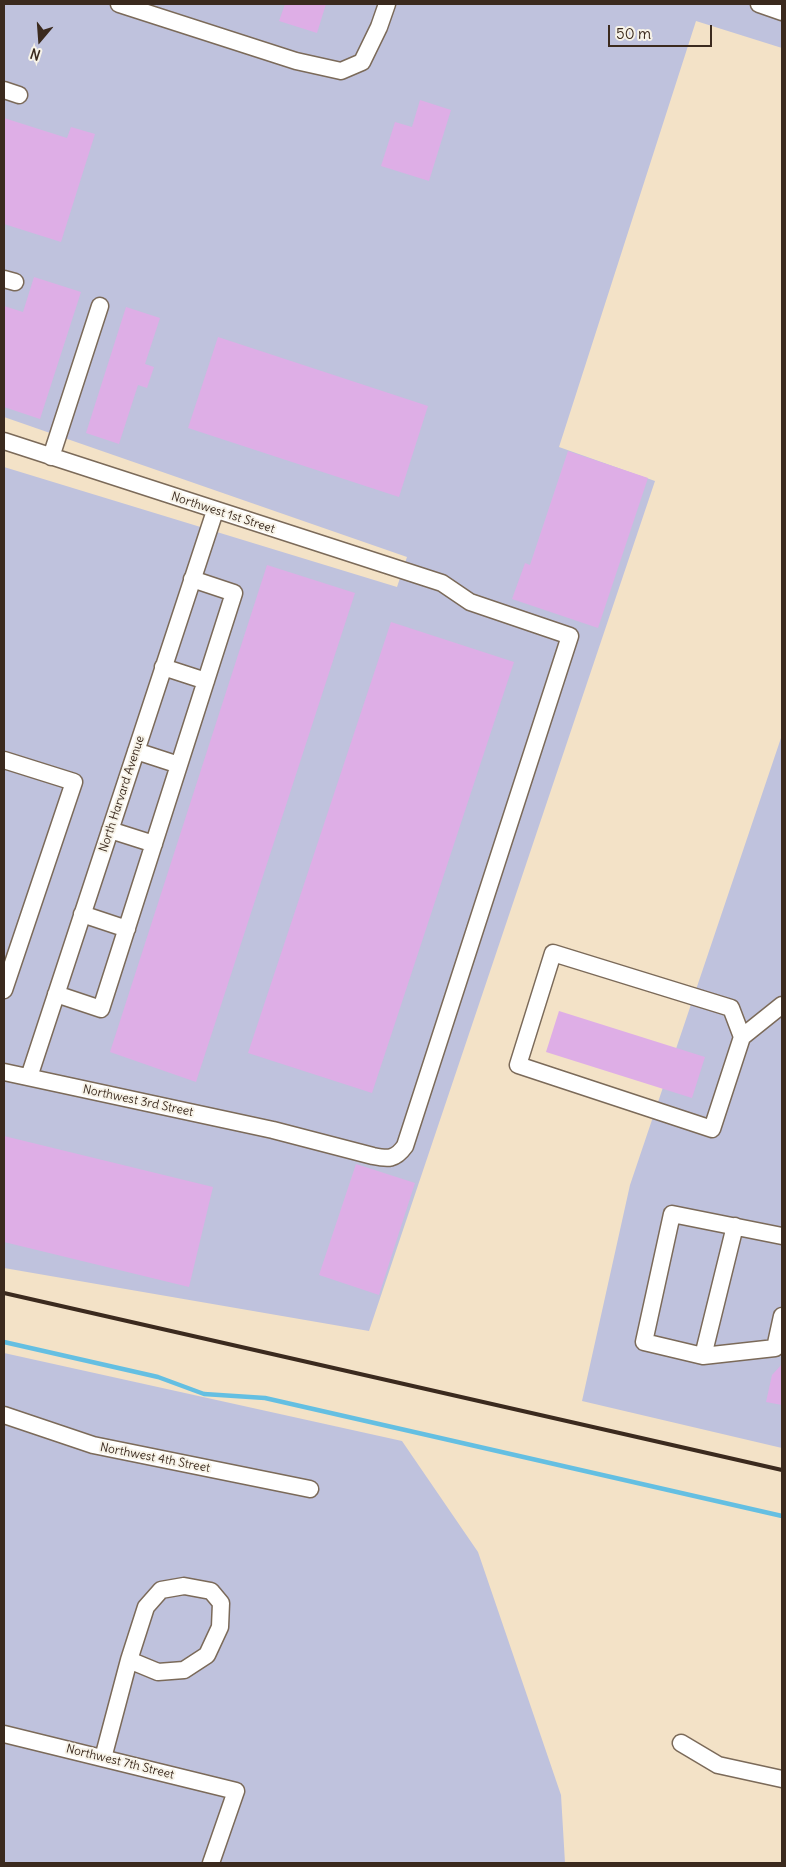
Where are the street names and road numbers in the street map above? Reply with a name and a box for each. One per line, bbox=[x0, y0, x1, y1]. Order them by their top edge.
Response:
street label: Northwest 1st Street bbox=[169, 489, 277, 537]
street label: North Harvard Avenue bbox=[96, 734, 148, 854]
street label: Northwest 3rd Street bbox=[81, 1082, 195, 1120]
street label: Northwest 4th Street bbox=[99, 1440, 211, 1476]
street label: Northwest 7th Street bbox=[65, 1742, 175, 1782]

